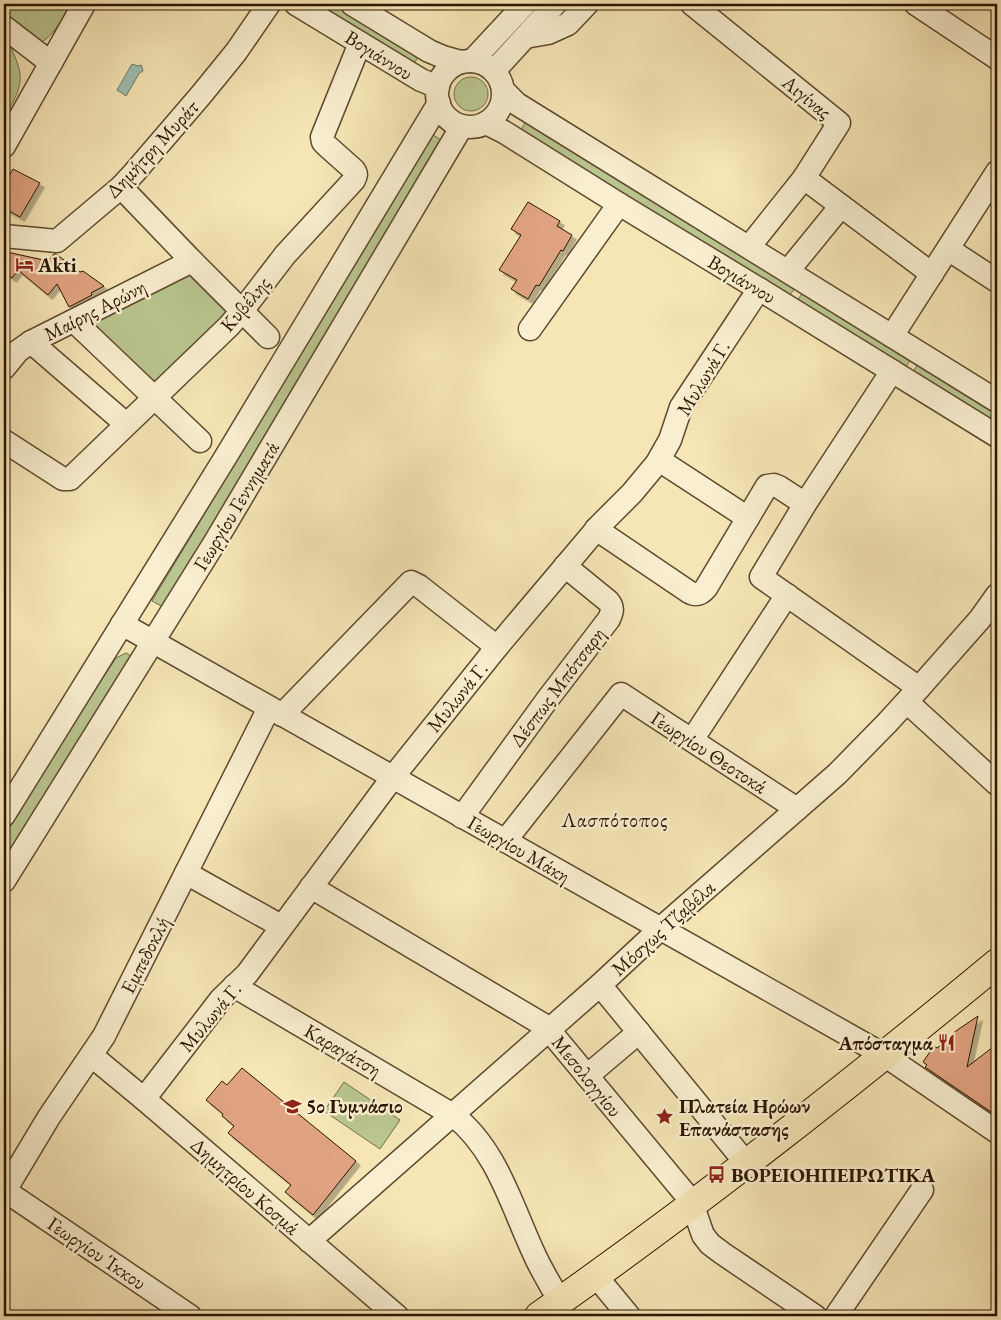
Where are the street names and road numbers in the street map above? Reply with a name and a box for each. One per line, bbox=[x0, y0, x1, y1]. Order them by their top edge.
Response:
street label: Βογιάννου bbox=[340, 24, 418, 86]
street label: Αιγίνας bbox=[776, 69, 837, 125]
street label: Δημήτρη Μυράτ bbox=[100, 94, 205, 204]
street label: Βογιάννου bbox=[703, 249, 781, 309]
street label: Κυβέλης bbox=[214, 271, 276, 337]
street label: Μαίρης Αρώνη bbox=[39, 273, 151, 347]
street label: Μυλωνά Γ. bbox=[670, 336, 736, 420]
street label: Γεωργίου Γεννηματά bbox=[187, 436, 285, 575]
street label: Δέσπως Μπότσαρη bbox=[504, 622, 610, 752]
street label: Μυλωνά Γ. bbox=[421, 656, 493, 738]
street label: Γεωργίου Θεοτοκά bbox=[646, 705, 773, 800]
street label: Γεωργίου Μάκη bbox=[463, 809, 575, 889]
street label: Μόσχως Τζαβέλα bbox=[606, 874, 721, 981]
street label: Εμπεδοκλή bbox=[114, 912, 176, 998]
street label: Μυλωνά Γ. bbox=[173, 977, 247, 1057]
street label: Καραγάτση bbox=[300, 1018, 386, 1082]
street label: Μεσολογγίου bbox=[546, 1030, 628, 1122]
street label: Δημητρίου Κοσμά bbox=[185, 1132, 305, 1241]
street label: Γεωργίου Ίκκου bbox=[43, 1210, 151, 1296]

